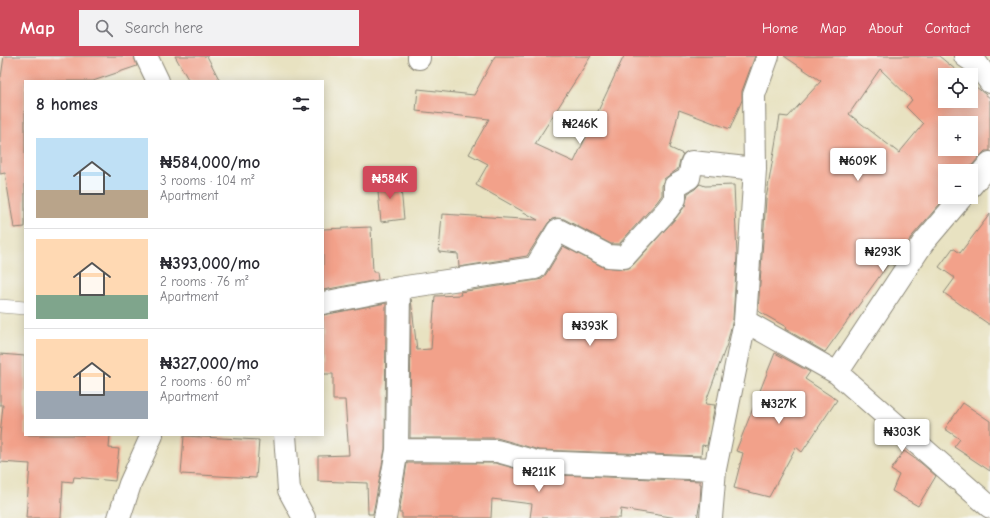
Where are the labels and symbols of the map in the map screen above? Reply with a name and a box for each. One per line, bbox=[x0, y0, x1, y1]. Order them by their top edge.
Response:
pin: ₦246K bbox=[552, 111, 608, 145]
pin: ₦609K bbox=[830, 148, 886, 182]
pin: ₦584K bbox=[362, 166, 418, 200]
pin: ₦293K bbox=[855, 239, 911, 273]
pin: ₦393K bbox=[562, 313, 618, 347]
pin: ₦327K bbox=[751, 391, 807, 425]
pin: ₦303K bbox=[874, 419, 930, 453]
pin: ₦211K bbox=[511, 459, 567, 493]

